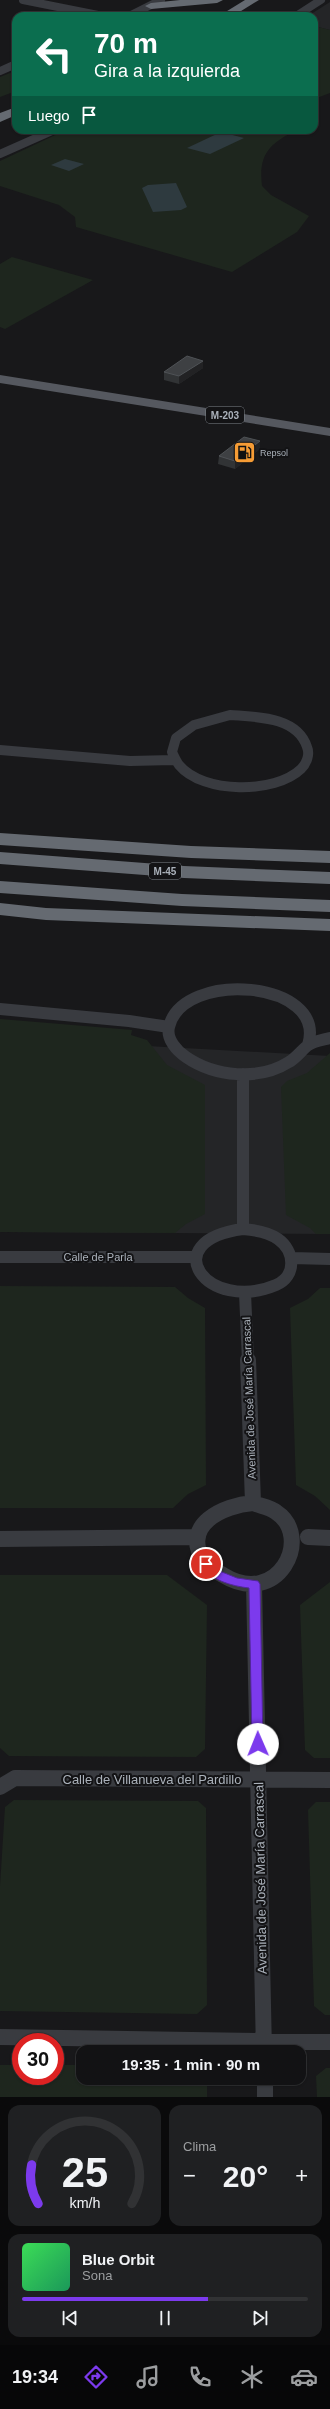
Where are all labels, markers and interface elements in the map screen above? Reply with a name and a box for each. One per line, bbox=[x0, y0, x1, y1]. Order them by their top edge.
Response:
icon: left bbox=[28, 28, 80, 80]
text: 70 m bbox=[94, 28, 158, 59]
text: Gira a la izquierda bbox=[94, 61, 240, 81]
icon: arrive bbox=[78, 104, 100, 126]
text: Luego bbox=[28, 107, 70, 124]
road number: M-203 bbox=[206, 407, 244, 423]
fuel station icon: Repsol bbox=[231, 440, 257, 466]
place label: Repsol bbox=[260, 448, 288, 458]
road number: M-45 bbox=[149, 863, 181, 879]
street label: Calle de Parla bbox=[63, 1251, 133, 1263]
street label: Avenida de José María Carrascal bbox=[240, 1317, 258, 1479]
pin bbox=[189, 1547, 223, 1581]
icon: arrive bbox=[195, 1553, 217, 1575]
position arrow bbox=[237, 1723, 279, 1765]
street label: Calle de Villanueva del Pardillo bbox=[63, 1772, 242, 1787]
street label: Avenida de José María Carrascal bbox=[251, 1782, 270, 1974]
speed limit sign: 30 bbox=[12, 2033, 64, 2085]
text: 19:35 · 1 min · 90 m bbox=[122, 2056, 260, 2073]
text: Clima bbox=[183, 2139, 216, 2154]
text: 25 bbox=[61, 2148, 108, 2195]
text: 20° bbox=[223, 2160, 268, 2193]
text: − bbox=[183, 2163, 196, 2188]
text: + bbox=[295, 2163, 308, 2188]
text: km/h bbox=[69, 2194, 100, 2210]
text: Blue Orbit bbox=[82, 2251, 155, 2268]
text: Sona bbox=[82, 2268, 112, 2283]
icon: previous bbox=[59, 2307, 81, 2329]
icon: pause bbox=[154, 2307, 176, 2329]
icon: next bbox=[249, 2307, 271, 2329]
icon: directions bbox=[82, 2363, 110, 2391]
icon: music bbox=[134, 2363, 162, 2391]
icon: phone bbox=[186, 2363, 214, 2391]
icon: climate bbox=[238, 2363, 266, 2391]
icon: car bbox=[290, 2363, 318, 2391]
text: 19:34 bbox=[12, 2367, 58, 2387]

